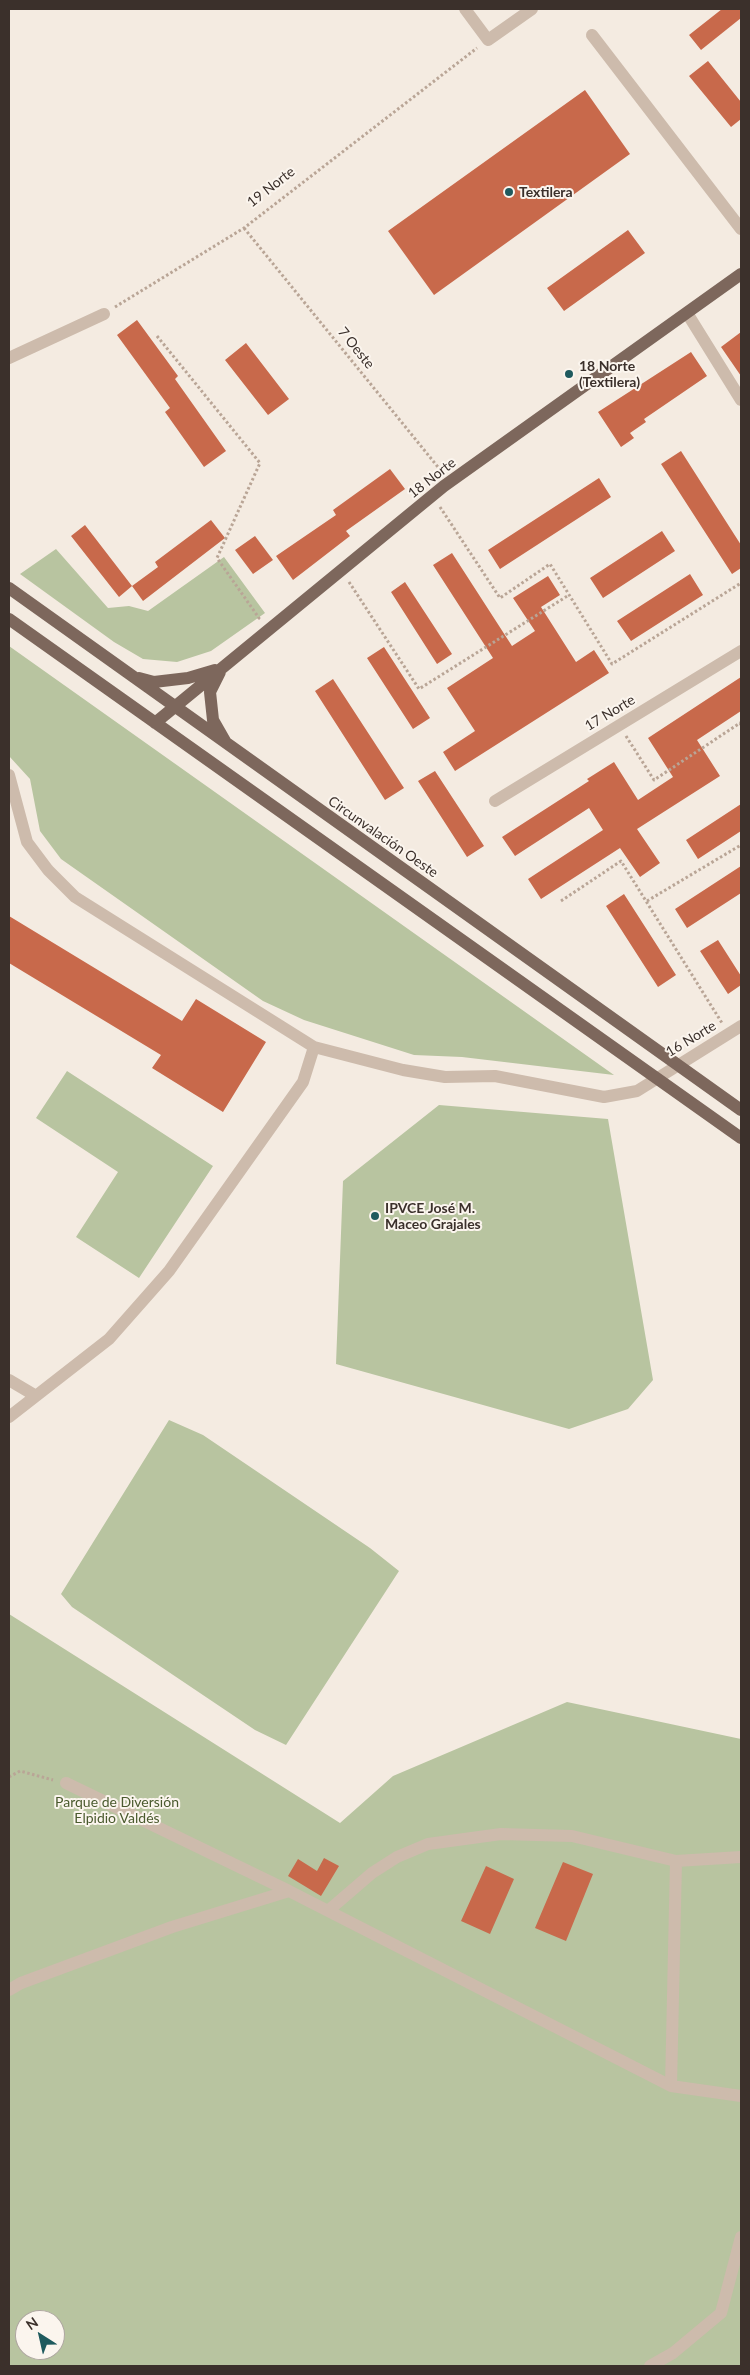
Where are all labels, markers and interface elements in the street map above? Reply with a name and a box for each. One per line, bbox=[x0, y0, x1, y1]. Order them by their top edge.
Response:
street label: 19 Norte bbox=[244, 163, 298, 211]
place label: Textilera bbox=[519, 184, 573, 200]
marker: Textilera bbox=[503, 186, 515, 198]
street label: 7 Oeste bbox=[334, 324, 378, 372]
place label: 18 Norte (Textilera) bbox=[579, 358, 640, 391]
marker: 18 Norte (Textilera) bbox=[563, 368, 575, 380]
street label: 18 Norte bbox=[405, 454, 459, 502]
street label: 17 Norte bbox=[582, 691, 638, 735]
street label: Circunvalación Oeste bbox=[325, 793, 441, 881]
street label: 16 Norte bbox=[663, 1017, 719, 1061]
place label: IPVCE José M. Maceo Grajales bbox=[385, 1200, 481, 1232]
marker: IPVCE José M. Maceo Grajales bbox=[369, 1210, 381, 1222]
park label: Parque de Diversión Elpidio Valdés bbox=[55, 1794, 179, 1826]
north arrow bbox=[15, 2310, 65, 2360]
text: N bbox=[22, 2313, 41, 2333]

